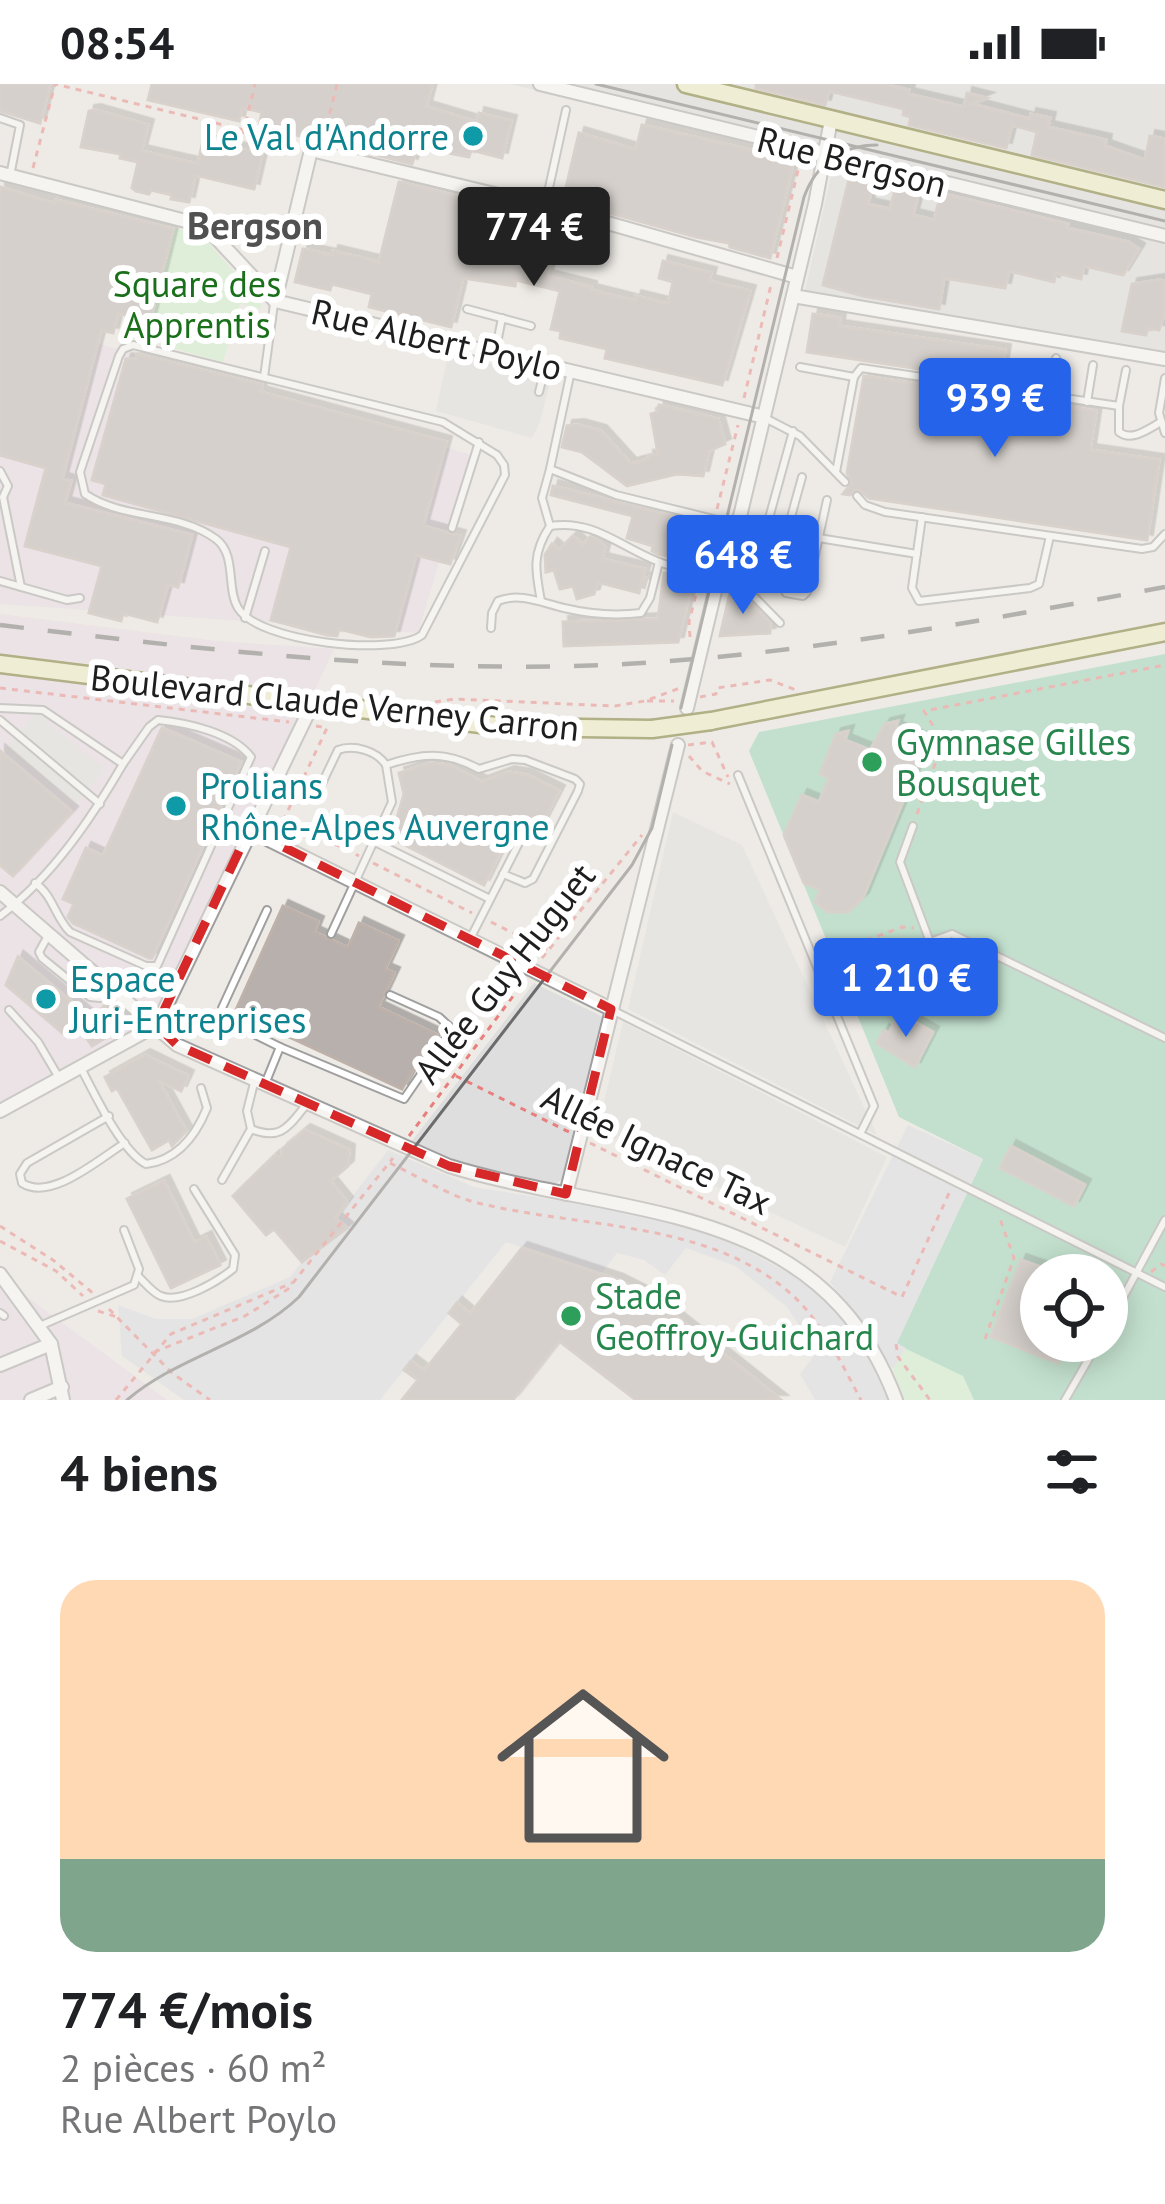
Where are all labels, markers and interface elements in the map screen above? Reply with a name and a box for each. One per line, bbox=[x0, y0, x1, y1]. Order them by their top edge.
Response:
text: 08:54 bbox=[60, 13, 174, 71]
place label: Le Val d'Andorre bbox=[204, 113, 449, 160]
street label: Rue Bergson bbox=[752, 115, 952, 207]
marker: Le Val d'Andorre bbox=[460, 123, 486, 149]
pin: 774 € bbox=[450, 187, 618, 289]
district label: Bergson bbox=[187, 199, 323, 250]
text: 774 € bbox=[485, 200, 583, 251]
park label: Square des Apprentis bbox=[113, 260, 281, 348]
street label: Rue Albert Poylo bbox=[307, 287, 567, 391]
pin: 939 € bbox=[911, 358, 1079, 460]
text: 939 € bbox=[946, 371, 1044, 422]
pin: 648 € bbox=[659, 515, 827, 617]
text: 648 € bbox=[694, 528, 792, 579]
street label: Boulevard Claude Verney Carron bbox=[88, 653, 582, 751]
place label: Gymnase Gilles Bousquet bbox=[896, 718, 1131, 806]
marker: Gymnase Gilles Bousquet bbox=[859, 749, 885, 775]
place label: Prolians Rhône-Alpes Auvergne bbox=[200, 762, 550, 850]
marker: Prolians Rhône-Alpes Auvergne bbox=[163, 793, 189, 819]
street label: Allée Guy Huguet bbox=[403, 853, 605, 1093]
pin: 1 210 € bbox=[795, 938, 1017, 1040]
text: 1 210 € bbox=[841, 951, 971, 1002]
place label: Espace Juri-Entreprises bbox=[68, 955, 306, 1043]
marker: Espace Juri-Entreprises bbox=[33, 986, 59, 1012]
street label: Allée Ignace Tax bbox=[534, 1073, 780, 1225]
map controls bbox=[1020, 1254, 1128, 1362]
button: locate bbox=[1020, 1254, 1128, 1362]
place label: Stade Geoffroy-Guichard bbox=[595, 1272, 874, 1360]
marker: Stade Geoffroy-Guichard bbox=[558, 1303, 584, 1329]
text: 4 biens bbox=[60, 1439, 218, 1505]
icon: filters bbox=[1039, 1439, 1105, 1505]
icon: home bbox=[475, 1658, 691, 1874]
text: 774 €/mois bbox=[60, 1976, 313, 2042]
text: 2 pièces · 60 m² bbox=[60, 2042, 327, 2093]
text: Rue Albert Poylo bbox=[60, 2093, 337, 2144]

